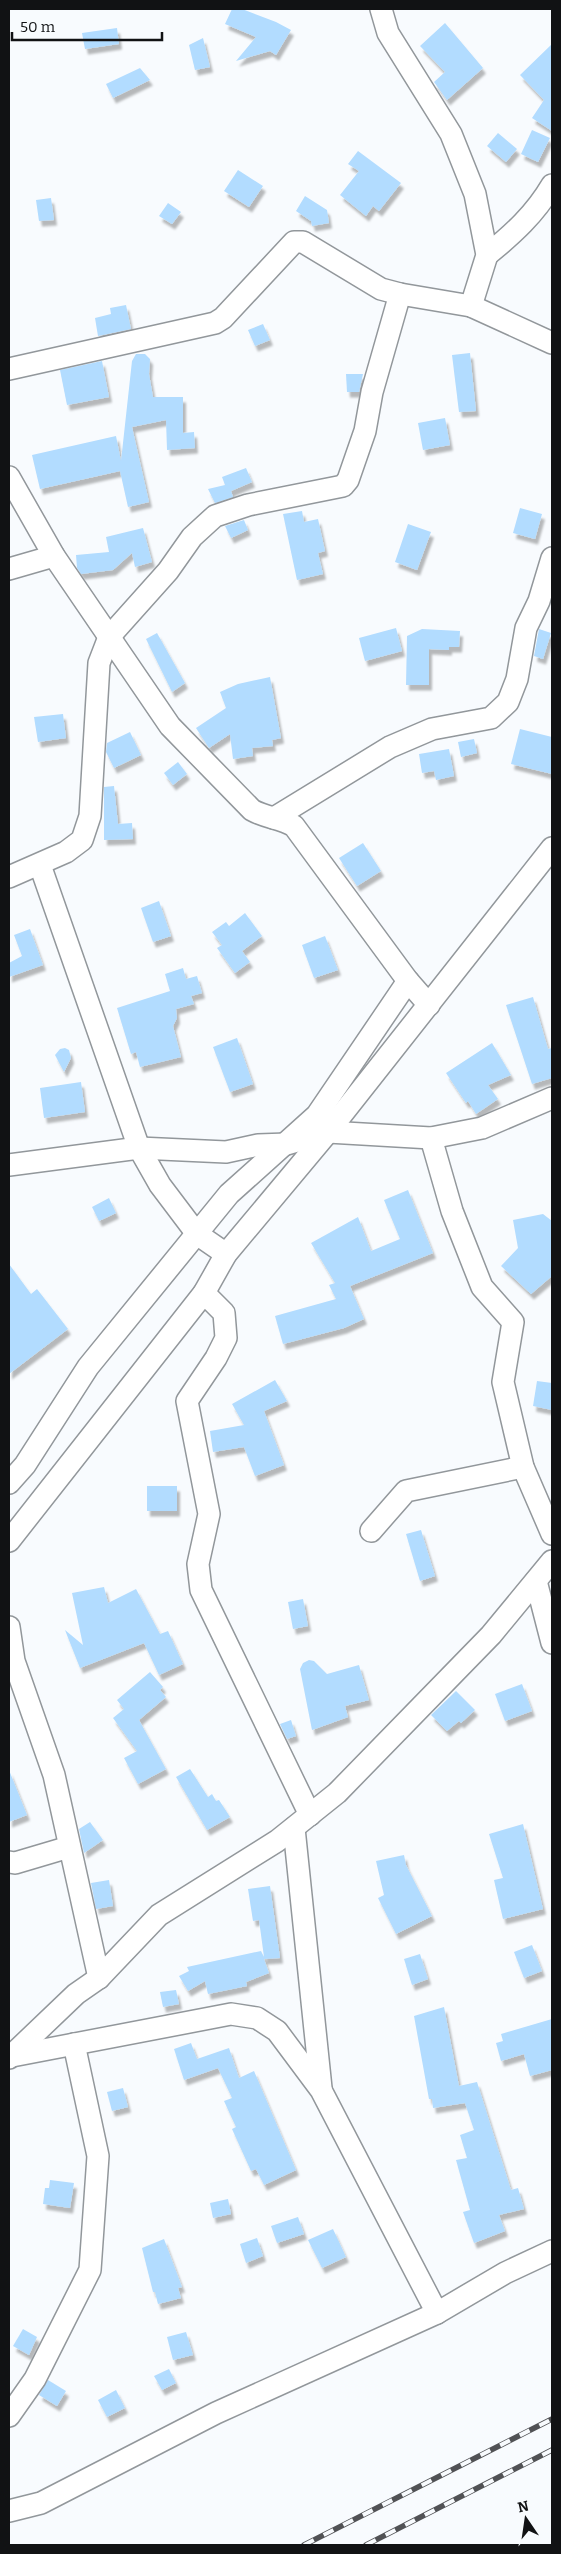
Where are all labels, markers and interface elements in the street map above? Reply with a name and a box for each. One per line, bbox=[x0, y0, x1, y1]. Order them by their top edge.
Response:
scale bar bbox=[12, 10, 162, 42]
text: 50 m bbox=[20, 18, 56, 36]
north arrow bbox=[501, 2494, 551, 2544]
text: N bbox=[516, 2497, 531, 2516]

